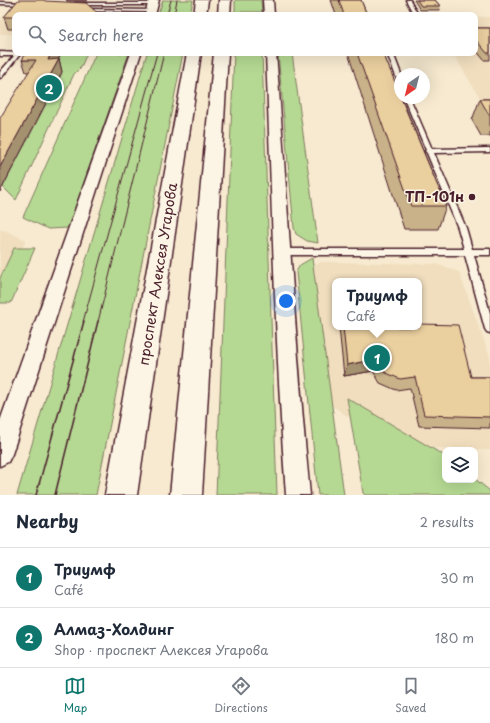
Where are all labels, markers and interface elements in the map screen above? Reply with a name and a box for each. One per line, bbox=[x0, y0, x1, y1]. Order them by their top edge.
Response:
search box bbox=[12, 12, 478, 56]
icon: search bbox=[26, 23, 48, 45]
text: Search here bbox=[58, 23, 144, 46]
north arrow bbox=[394, 68, 430, 104]
pin: 2 bbox=[36, 73, 62, 103]
street label: проспект Алексея Угарова bbox=[133, 181, 182, 367]
place label: ТП-101н bbox=[405, 186, 464, 207]
marker: ТП-101н bbox=[467, 192, 477, 202]
popup bbox=[332, 278, 422, 330]
text: Триумф bbox=[346, 283, 408, 306]
your location bbox=[276, 291, 296, 311]
text: Café bbox=[346, 306, 376, 325]
pin: 1 bbox=[364, 343, 390, 373]
map controls bbox=[442, 447, 478, 483]
button: layers bbox=[442, 447, 478, 483]
text: Nearby bbox=[16, 508, 78, 534]
text: 2 results bbox=[420, 512, 474, 531]
text: Триумф bbox=[54, 557, 116, 580]
text: 1 bbox=[26, 568, 32, 587]
text: 30 m bbox=[440, 568, 474, 587]
text: Café bbox=[54, 580, 83, 599]
text: Алмаз-Холдинг bbox=[54, 617, 174, 640]
text: 2 bbox=[24, 628, 34, 647]
text: 180 m bbox=[435, 628, 474, 647]
text: Shop · проспект Алексея Угарова bbox=[54, 640, 268, 659]
tab: Map bbox=[64, 675, 87, 716]
tab: Directions bbox=[214, 675, 268, 716]
tab: Saved bbox=[395, 675, 426, 716]

